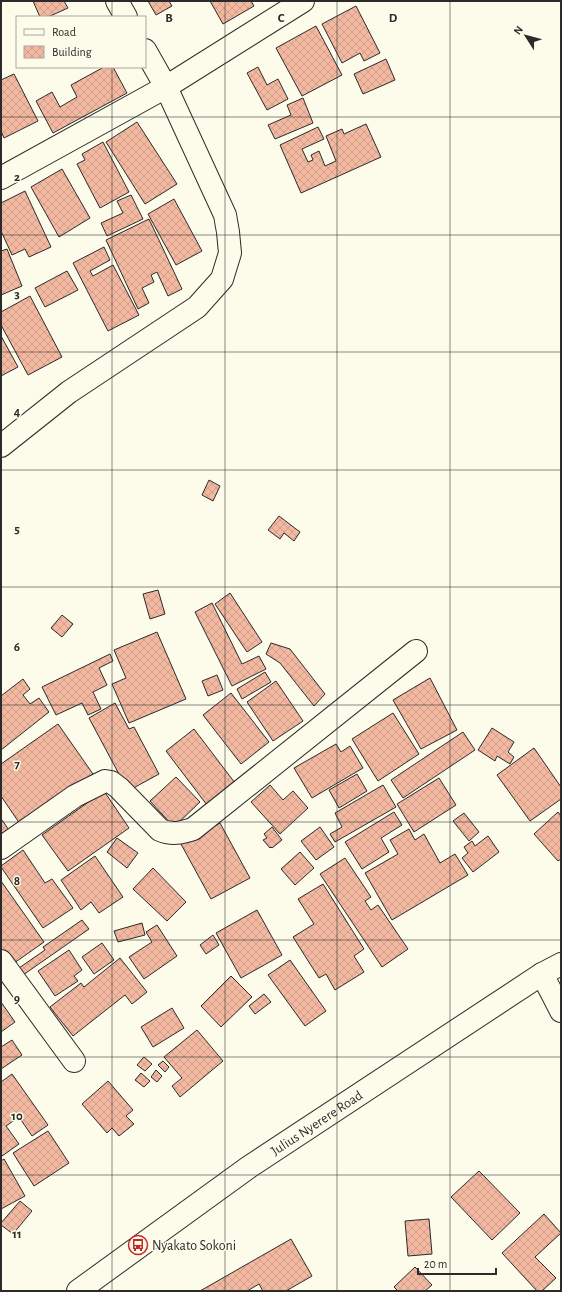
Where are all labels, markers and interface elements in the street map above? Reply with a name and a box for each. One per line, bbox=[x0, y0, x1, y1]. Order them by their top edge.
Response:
text: B bbox=[165, 12, 173, 25]
text: C bbox=[278, 12, 285, 25]
text: D bbox=[389, 12, 398, 25]
legend bbox=[16, 16, 146, 68]
north arrow bbox=[506, 16, 546, 56]
text: N bbox=[512, 24, 525, 37]
text: Road bbox=[52, 26, 76, 38]
text: Building bbox=[52, 46, 92, 58]
text: 2 bbox=[14, 171, 20, 184]
text: 3 bbox=[14, 288, 20, 301]
text: 4 bbox=[14, 406, 21, 419]
text: 5 bbox=[14, 523, 20, 536]
text: 6 bbox=[14, 641, 20, 654]
text: 7 bbox=[14, 758, 20, 771]
text: 8 bbox=[14, 875, 20, 888]
text: 9 bbox=[14, 993, 20, 1006]
street label: Julius Nyerere Road bbox=[269, 1088, 365, 1159]
text: 10 bbox=[11, 1110, 23, 1123]
text: 11 bbox=[12, 1228, 22, 1241]
bus stop icon: Nyakato Sokoni bbox=[127, 1234, 149, 1256]
place label: Nyakato Sokoni bbox=[152, 1239, 236, 1253]
scale bar bbox=[418, 1250, 496, 1276]
text: 20 m bbox=[424, 1258, 447, 1270]

